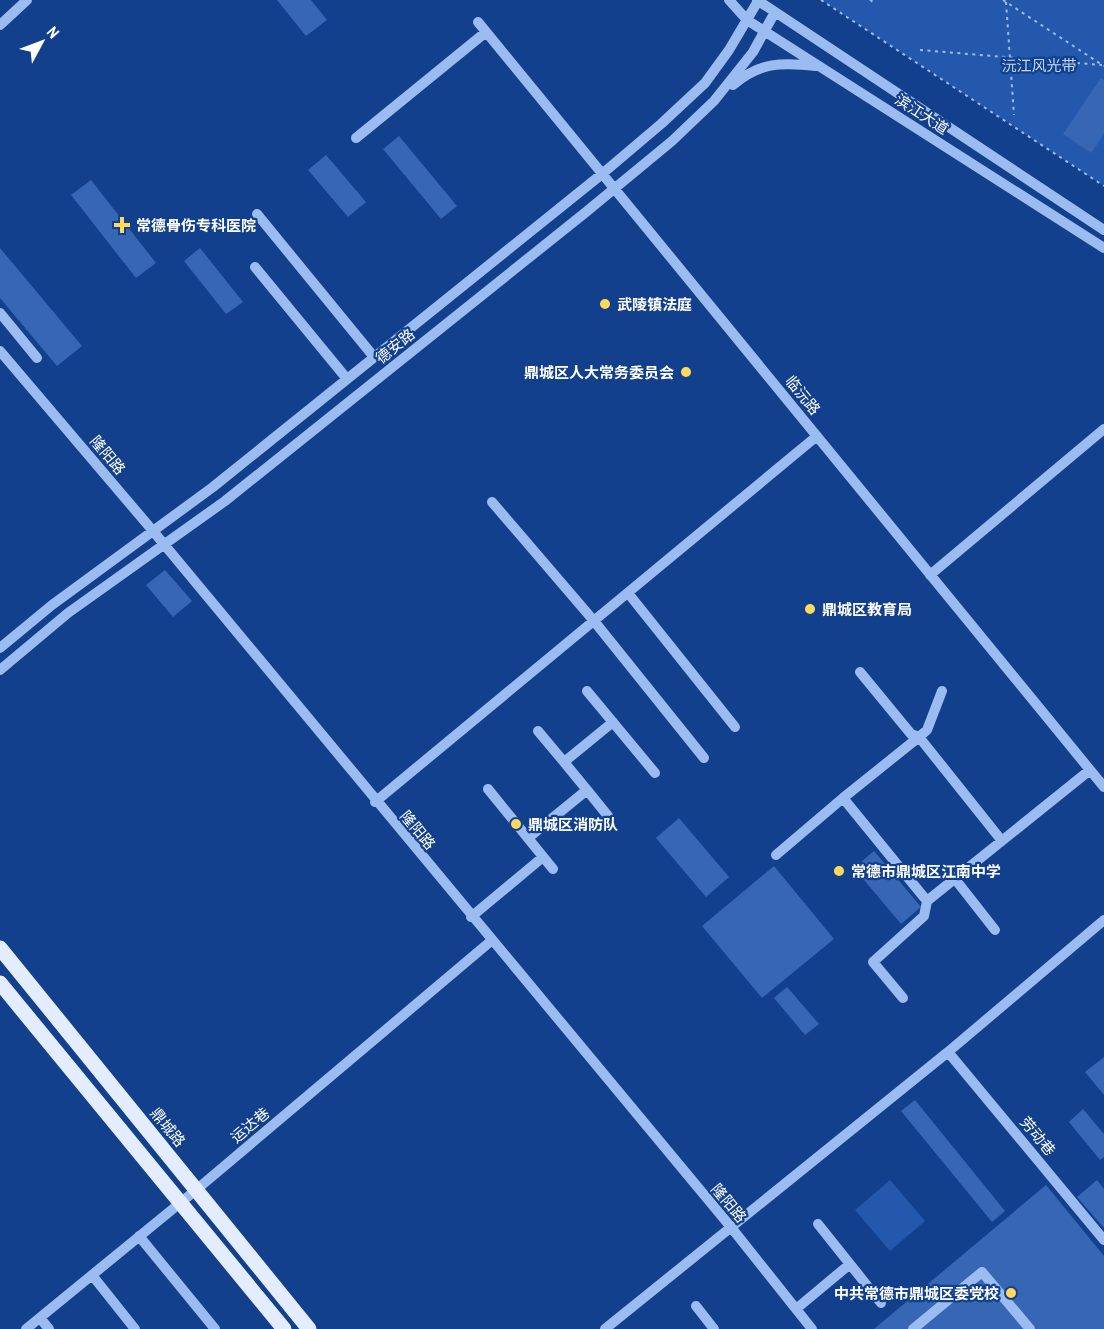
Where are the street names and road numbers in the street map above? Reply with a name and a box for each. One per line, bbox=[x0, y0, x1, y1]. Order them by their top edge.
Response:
street label: 滨江大道 bbox=[891, 89, 953, 139]
street label: 德安路 bbox=[371, 324, 419, 368]
street label: 临沅路 bbox=[781, 371, 825, 419]
street label: 隆阳路 bbox=[85, 431, 131, 479]
street label: 隆阳路 bbox=[395, 806, 441, 854]
street label: 运达巷 bbox=[226, 1102, 274, 1148]
street label: 鼎城路 bbox=[146, 1103, 190, 1151]
street label: 劳动巷 bbox=[1015, 1112, 1061, 1160]
street label: 隆阳路 bbox=[706, 1179, 752, 1227]

